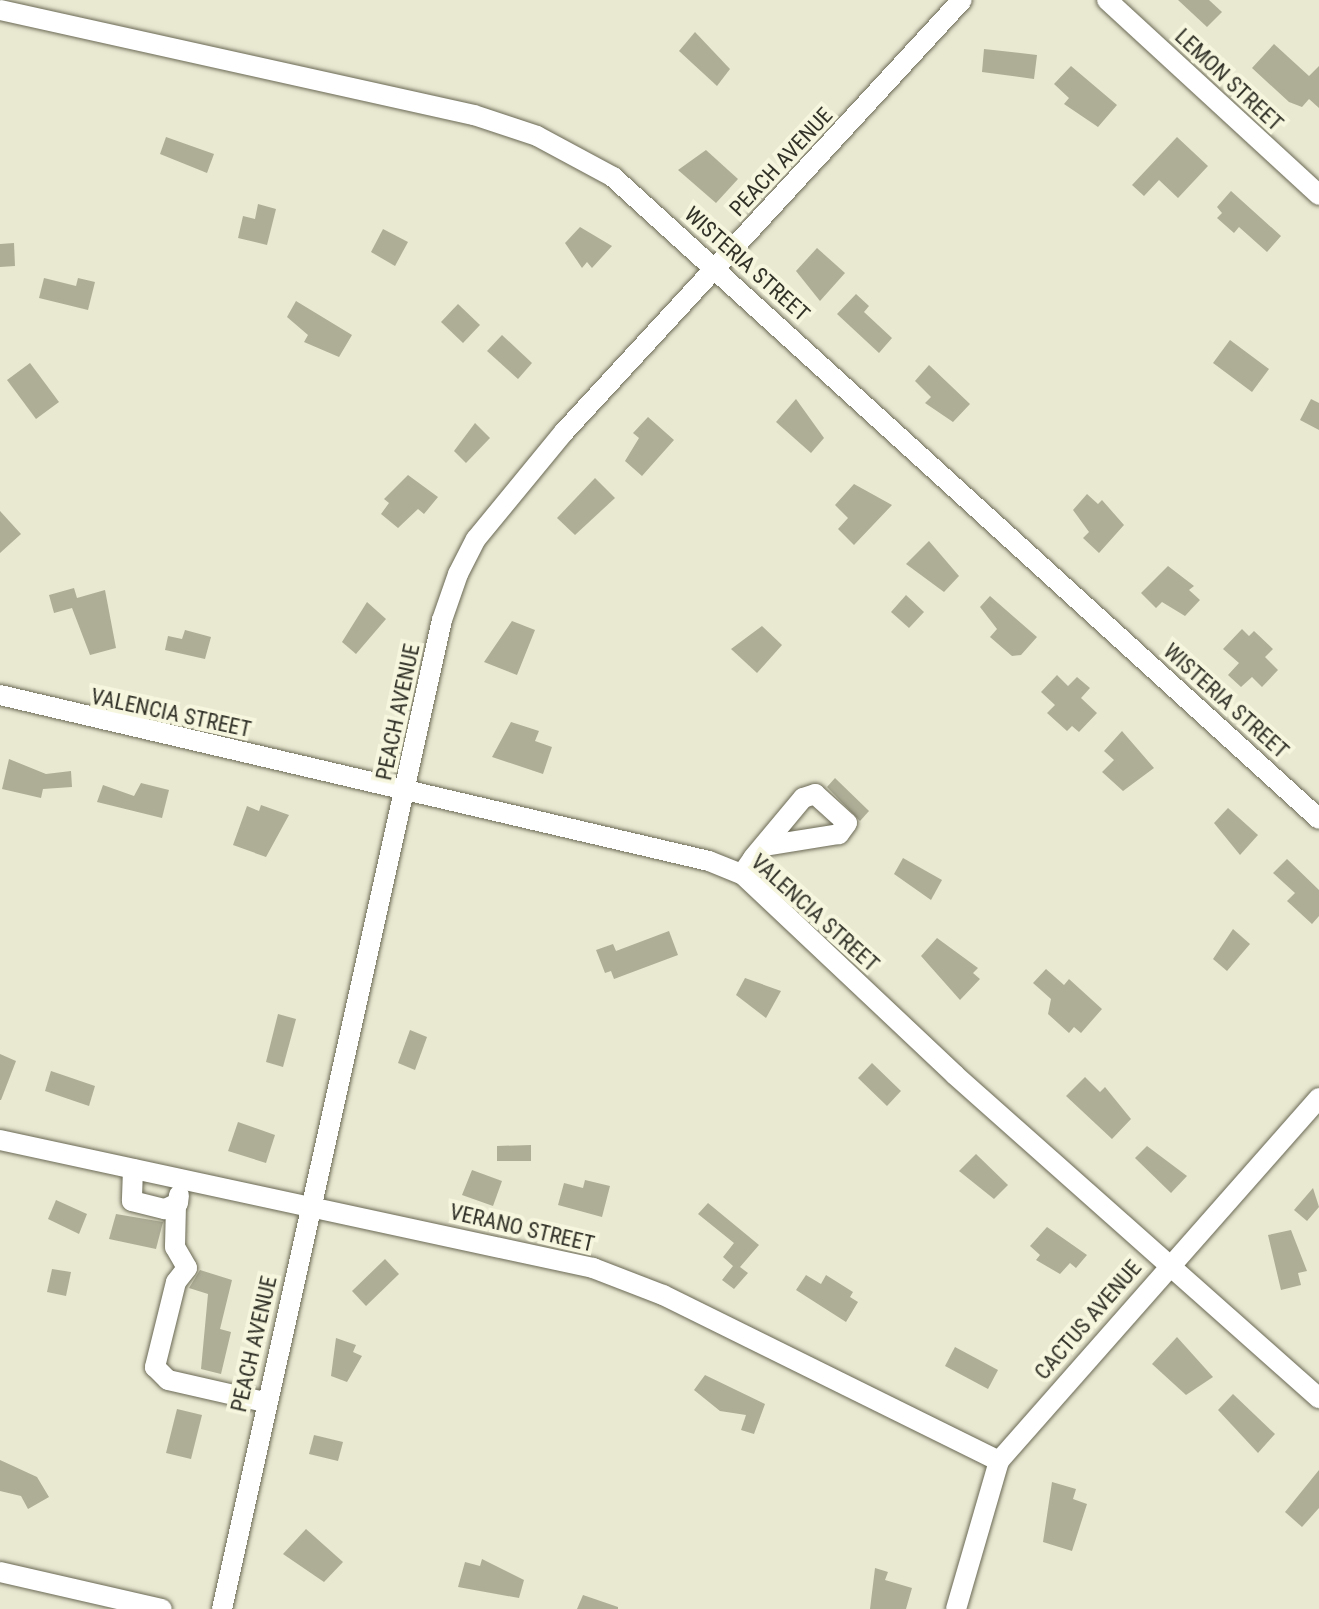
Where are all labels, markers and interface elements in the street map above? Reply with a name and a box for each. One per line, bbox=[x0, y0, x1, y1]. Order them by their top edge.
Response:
street label: LEMON STREET bbox=[1170, 23, 1288, 137]
street label: PEACH AVENUE bbox=[724, 102, 838, 222]
street label: WISTERIA STREET bbox=[679, 201, 815, 327]
street label: WISTERIA STREET bbox=[1158, 638, 1294, 764]
street label: PEACH AVENUE bbox=[371, 641, 425, 783]
street label: VALENCIA STREET bbox=[88, 683, 254, 743]
street label: VALENCIA STREET bbox=[746, 849, 884, 977]
street label: VERANO STREET bbox=[447, 1199, 597, 1257]
street label: CACTUS AVENUE bbox=[1029, 1255, 1147, 1385]
street label: PEACH AVENUE bbox=[226, 1273, 282, 1415]

